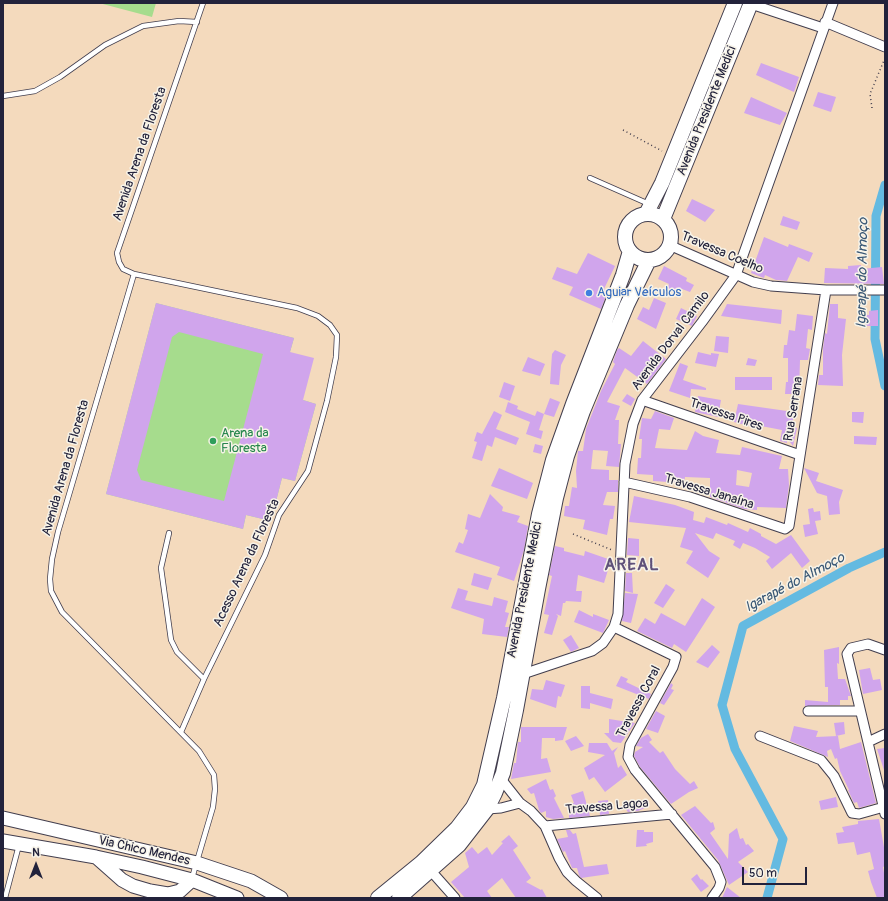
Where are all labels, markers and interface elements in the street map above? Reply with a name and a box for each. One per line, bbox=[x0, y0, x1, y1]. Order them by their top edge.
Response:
street label: Avenida Presidente Medici bbox=[674, 44, 740, 178]
street label: Avenida Arena da Floresta bbox=[110, 85, 170, 223]
water label: Igarapé do Almoço bbox=[854, 218, 872, 328]
street label: Travessa Coelho bbox=[679, 229, 765, 277]
place label: Aguiar Veículos bbox=[597, 285, 681, 301]
marker: Aguiar Veículos bbox=[584, 288, 594, 298]
street label: Avenida Dorval Camilo bbox=[629, 288, 713, 394]
street label: Rua Serrana bbox=[781, 376, 807, 442]
street label: Travessa Pires bbox=[687, 395, 765, 435]
street label: Avenida Arena da Floresta bbox=[39, 398, 93, 538]
place label: Arena da Floresta bbox=[221, 426, 269, 457]
marker: Arena da Floresta bbox=[208, 436, 218, 446]
street label: Travessa Janaína bbox=[662, 471, 756, 513]
street label: Acesso Arena da Floresta bbox=[211, 497, 283, 629]
street label: Avenida Presidente Medici bbox=[504, 521, 546, 659]
water label: Igarapé do Almoço bbox=[742, 550, 848, 616]
district label: AREAL bbox=[604, 556, 660, 576]
street label: Travessa Coral bbox=[614, 663, 664, 741]
street label: Travessa Lagoa bbox=[565, 796, 649, 818]
street label: Via Chico Mendes bbox=[97, 833, 191, 869]
north arrow bbox=[16, 845, 56, 885]
text: N bbox=[32, 846, 40, 859]
scale bar bbox=[744, 859, 809, 885]
text: 50 m bbox=[749, 866, 777, 881]

